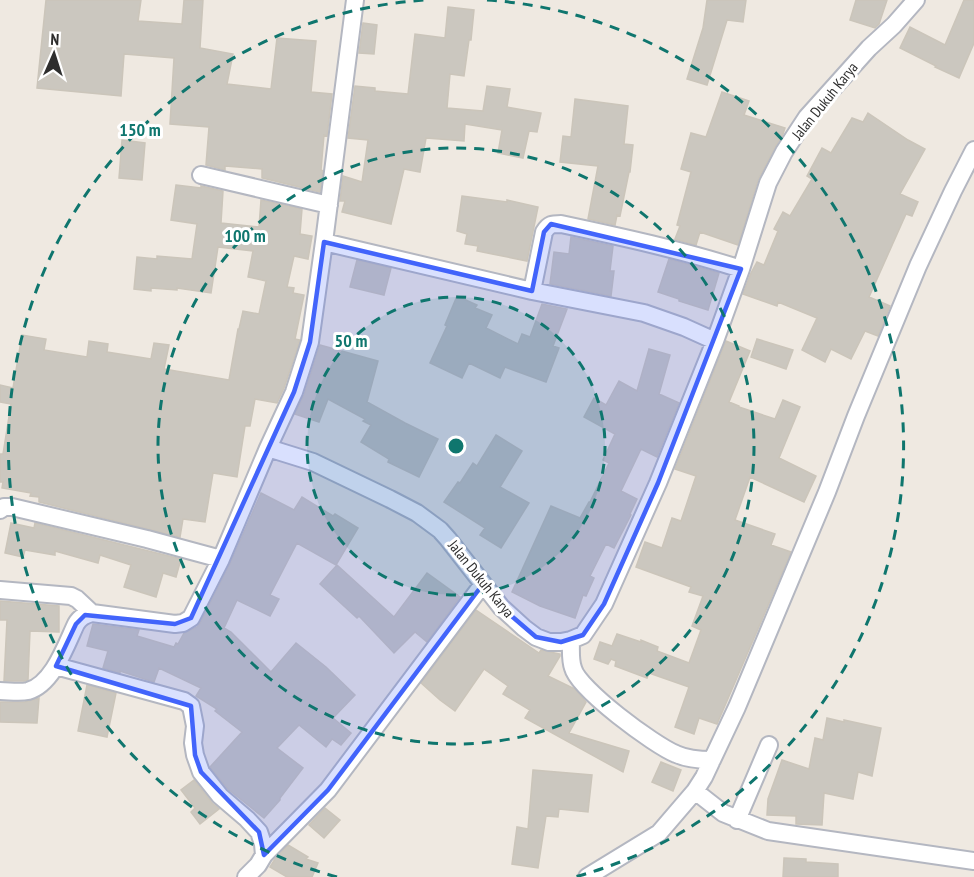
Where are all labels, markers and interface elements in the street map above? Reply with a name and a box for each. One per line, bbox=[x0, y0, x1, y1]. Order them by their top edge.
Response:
north arrow bbox=[24, 24, 84, 84]
text: N bbox=[50, 29, 60, 49]
street label: Jalan Dukuh Karya bbox=[787, 58, 862, 144]
text: 150 m bbox=[119, 118, 161, 141]
text: 100 m bbox=[224, 224, 266, 247]
text: 50 m bbox=[335, 329, 367, 352]
centre of rings bbox=[446, 436, 466, 456]
street label: Jalan Dukuh Karya bbox=[444, 535, 518, 621]

